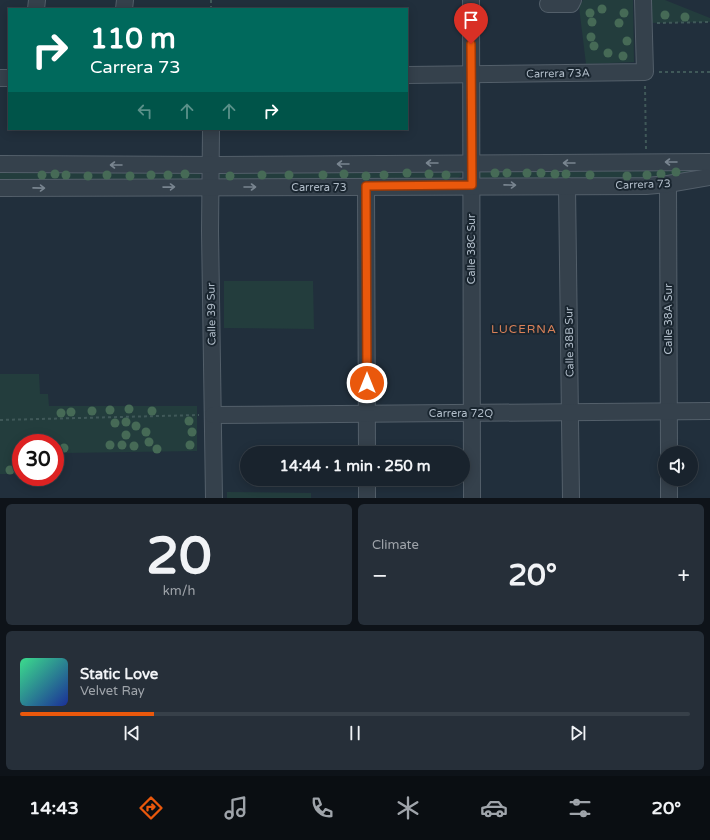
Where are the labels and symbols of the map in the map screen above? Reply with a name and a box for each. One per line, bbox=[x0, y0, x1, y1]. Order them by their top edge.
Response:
pin bbox=[454, 3, 488, 44]
street label: Carrera 73A bbox=[526, 66, 590, 81]
one-way arrow bbox=[665, 158, 678, 166]
one-way arrow bbox=[426, 159, 439, 167]
one-way arrow bbox=[563, 159, 576, 167]
one-way arrow bbox=[337, 160, 350, 168]
one-way arrow bbox=[110, 161, 123, 169]
street label: Carrera 73 bbox=[615, 177, 671, 192]
street label: Carrera 73 bbox=[291, 181, 347, 194]
one-way arrow bbox=[503, 181, 516, 189]
one-way arrow bbox=[243, 183, 256, 191]
one-way arrow bbox=[32, 184, 45, 192]
one-way arrow bbox=[162, 184, 175, 191]
street label: Calle 38C Sur bbox=[465, 213, 478, 284]
street label: Calle 39 Sur bbox=[204, 282, 219, 345]
street label: Calle 38A Sur bbox=[662, 283, 675, 354]
street label: Calle 38B Sur bbox=[562, 306, 577, 377]
district label: LUCERNA bbox=[491, 322, 557, 336]
position arrow bbox=[346, 362, 388, 404]
street label: Carrera 72Q bbox=[429, 407, 493, 420]
speed limit sign: 30 bbox=[12, 434, 64, 486]

